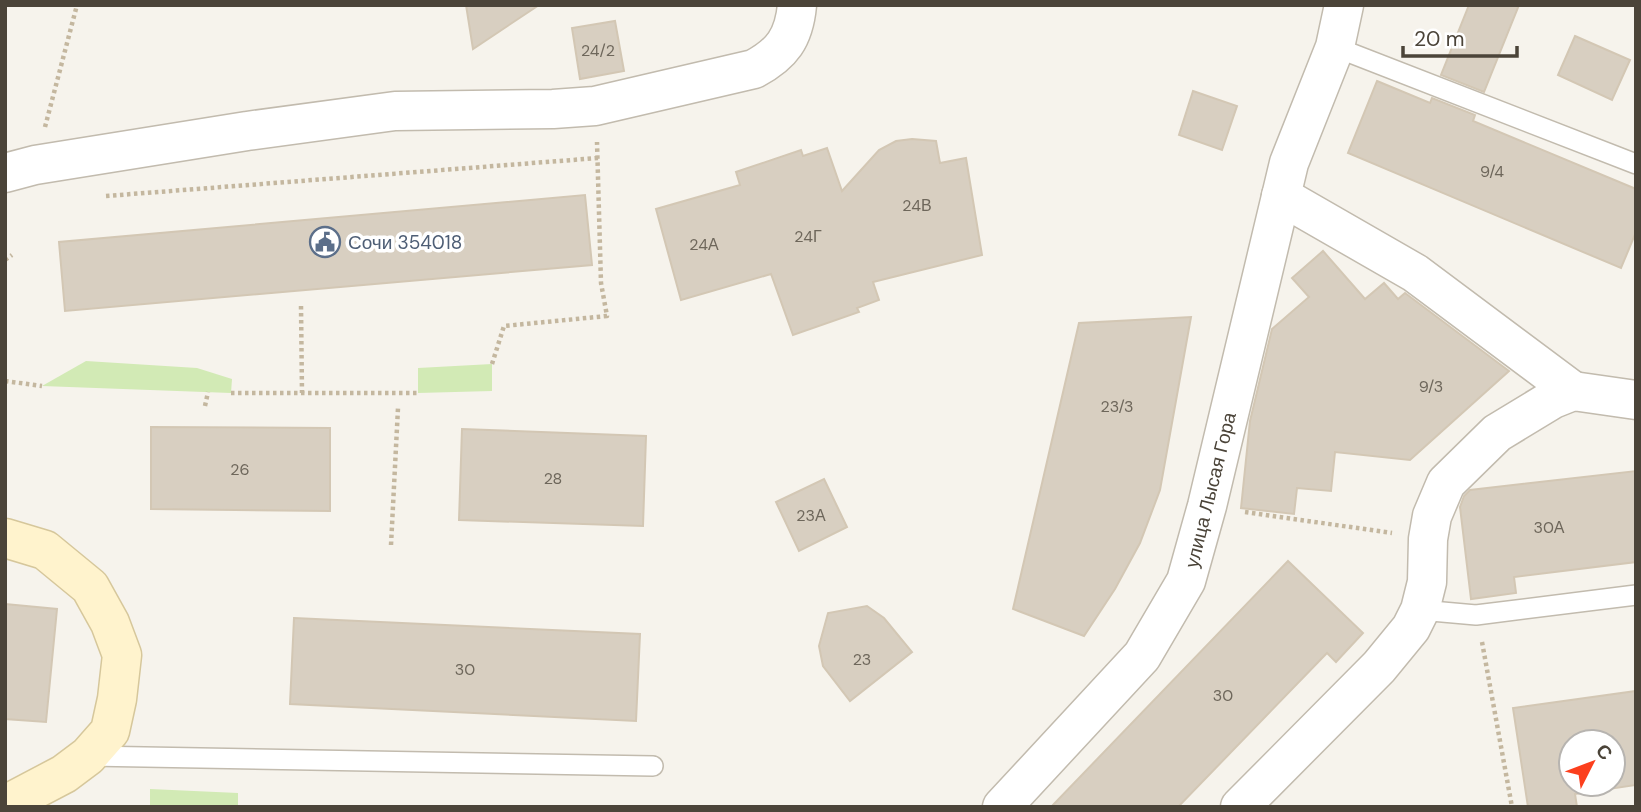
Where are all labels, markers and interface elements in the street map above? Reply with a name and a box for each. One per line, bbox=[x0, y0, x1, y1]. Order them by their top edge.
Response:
scale bar bbox=[1403, 14, 1517, 58]
text: 20 m bbox=[1414, 25, 1465, 53]
house number: 24/2 bbox=[581, 40, 615, 61]
house number: 9/4 bbox=[1480, 161, 1504, 182]
house number: 24В bbox=[902, 195, 932, 216]
public building icon: Сочи 354018 bbox=[308, 225, 342, 259]
house number: 24Г bbox=[794, 226, 822, 247]
place label: Сочи 354018 bbox=[348, 230, 462, 255]
house number: 24А bbox=[689, 234, 719, 255]
house number: 9/3 bbox=[1419, 376, 1443, 397]
house number: 23/3 bbox=[1100, 396, 1134, 417]
street label: улица Лысая Гора bbox=[1179, 409, 1242, 571]
house number: 26 bbox=[230, 459, 250, 480]
house number: 28 bbox=[544, 468, 562, 489]
house number: 23А bbox=[796, 505, 826, 526]
house number: 30А bbox=[1533, 517, 1565, 538]
house number: 23 bbox=[853, 649, 871, 670]
house number: 30 bbox=[455, 659, 475, 680]
house number: 30 bbox=[1213, 685, 1233, 706]
north arrow bbox=[1557, 728, 1627, 798]
text: С bbox=[1590, 738, 1618, 766]

